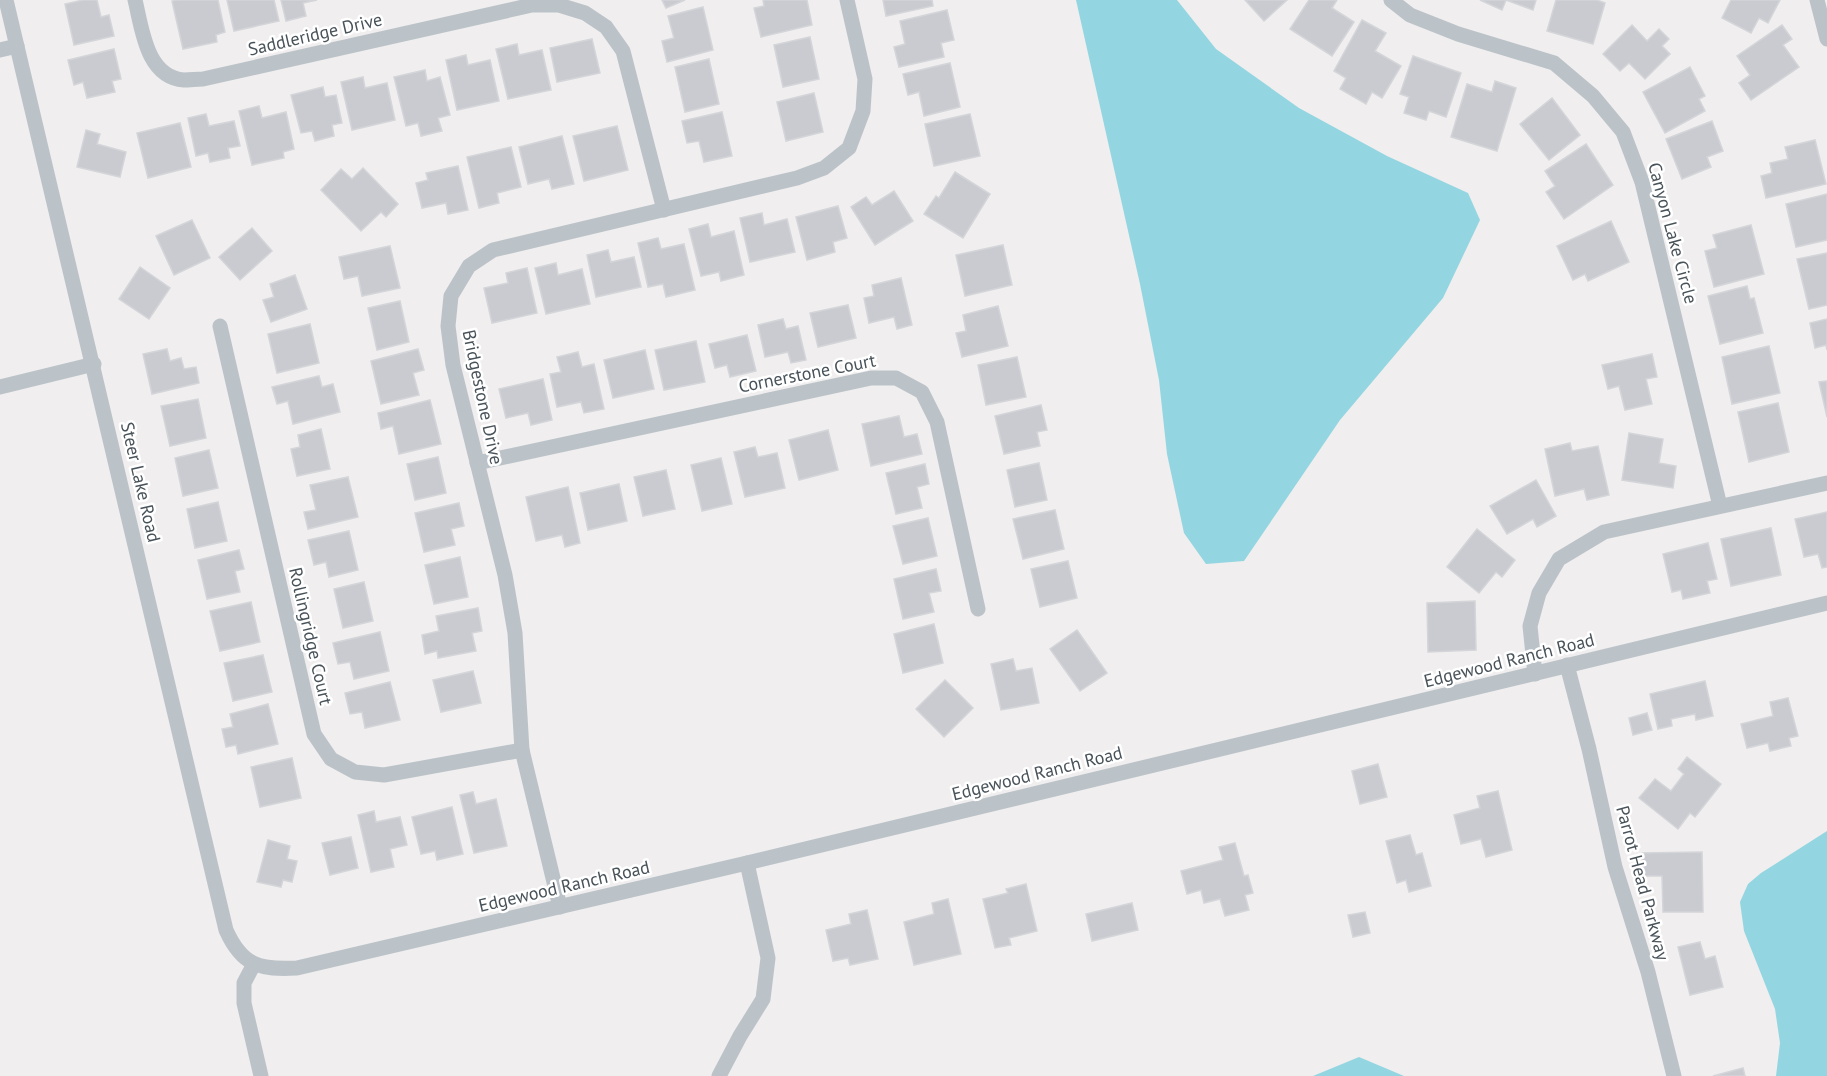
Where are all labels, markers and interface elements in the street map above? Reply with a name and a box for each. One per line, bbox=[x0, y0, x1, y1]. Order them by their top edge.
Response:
street label: Saddleridge Drive bbox=[246, 7, 384, 61]
street label: Canyon Lake Circle bbox=[1643, 160, 1703, 306]
street label: Bridgestone Drive bbox=[457, 327, 509, 467]
street label: Cornerstone Court bbox=[736, 348, 878, 398]
street label: Steer Lake Road bbox=[116, 420, 166, 544]
street label: Rollingridge Court bbox=[284, 565, 338, 707]
street label: Edgewood Ranch Road bbox=[1421, 628, 1597, 692]
street label: Edgewood Ranch Road bbox=[949, 741, 1125, 805]
street label: Parrot Head Parkway bbox=[1611, 803, 1675, 964]
street label: Edgewood Ranch Road bbox=[476, 855, 652, 917]

